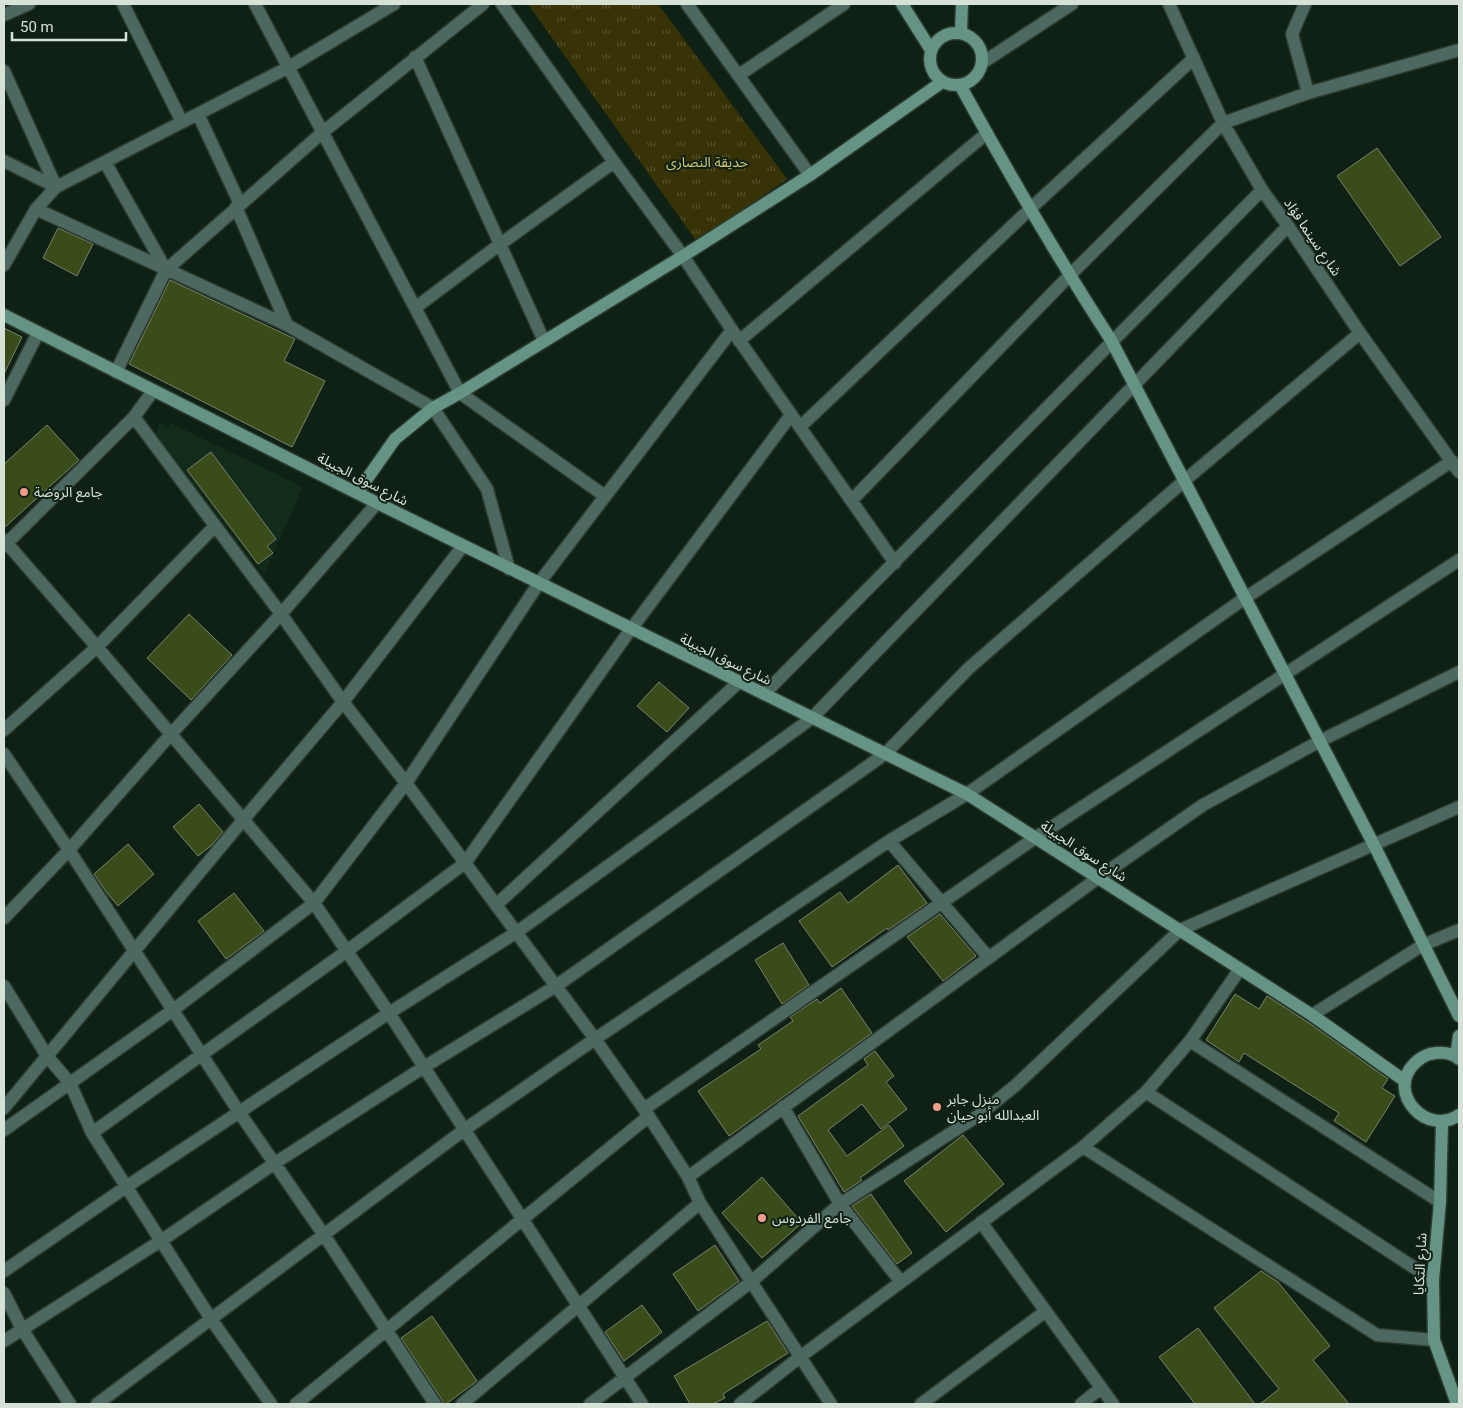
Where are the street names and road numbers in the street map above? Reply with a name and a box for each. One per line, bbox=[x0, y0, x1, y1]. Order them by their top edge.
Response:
street label: شارع سينما فؤاد bbox=[1279, 195, 1345, 281]
street label: شارع سوق الجبيلة bbox=[314, 449, 411, 511]
street label: شارع سوق الجبيلة bbox=[676, 630, 774, 691]
street label: شارع سوق الجبيلة bbox=[1036, 817, 1130, 887]
street label: شارع التكايا bbox=[1410, 1232, 1433, 1296]

